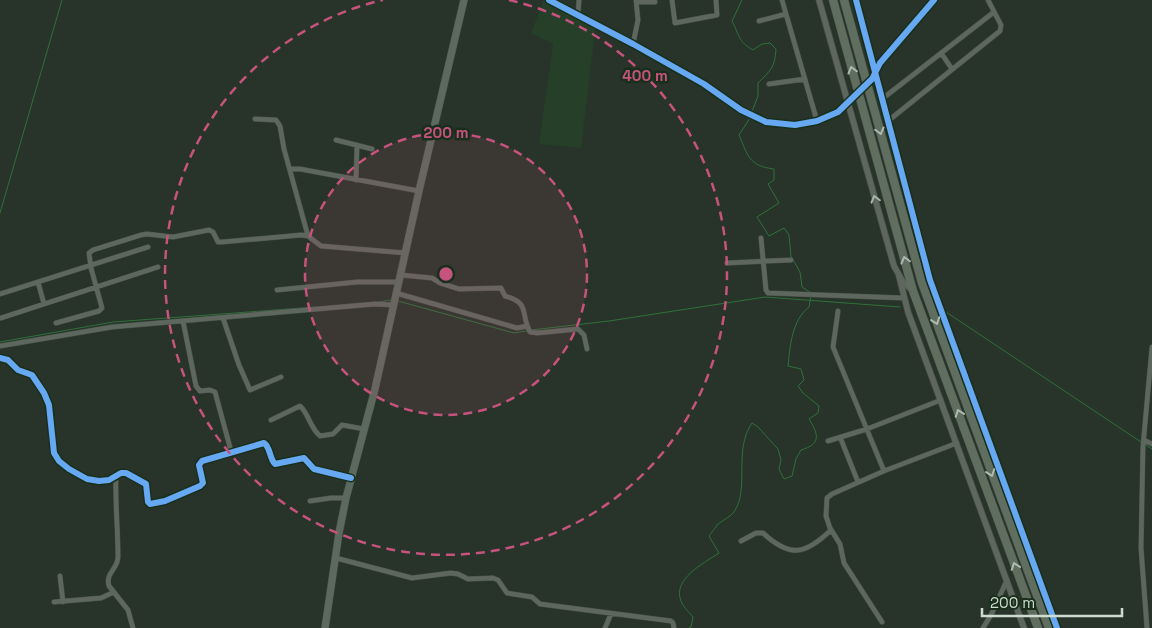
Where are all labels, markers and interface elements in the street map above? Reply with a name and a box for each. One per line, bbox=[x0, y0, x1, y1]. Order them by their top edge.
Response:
text: 400 m bbox=[622, 66, 668, 85]
one-way arrow bbox=[848, 66, 858, 74]
text: 200 m bbox=[424, 123, 468, 142]
one-way arrow bbox=[875, 127, 885, 135]
one-way arrow bbox=[871, 196, 881, 204]
one-way arrow bbox=[900, 257, 910, 265]
centre of rings bbox=[437, 265, 455, 283]
one-way arrow bbox=[930, 316, 940, 325]
one-way arrow bbox=[955, 410, 965, 418]
one-way arrow bbox=[985, 469, 995, 477]
one-way arrow bbox=[1011, 562, 1021, 571]
scale bar bbox=[982, 586, 1122, 618]
text: 200 m bbox=[990, 593, 1035, 612]

